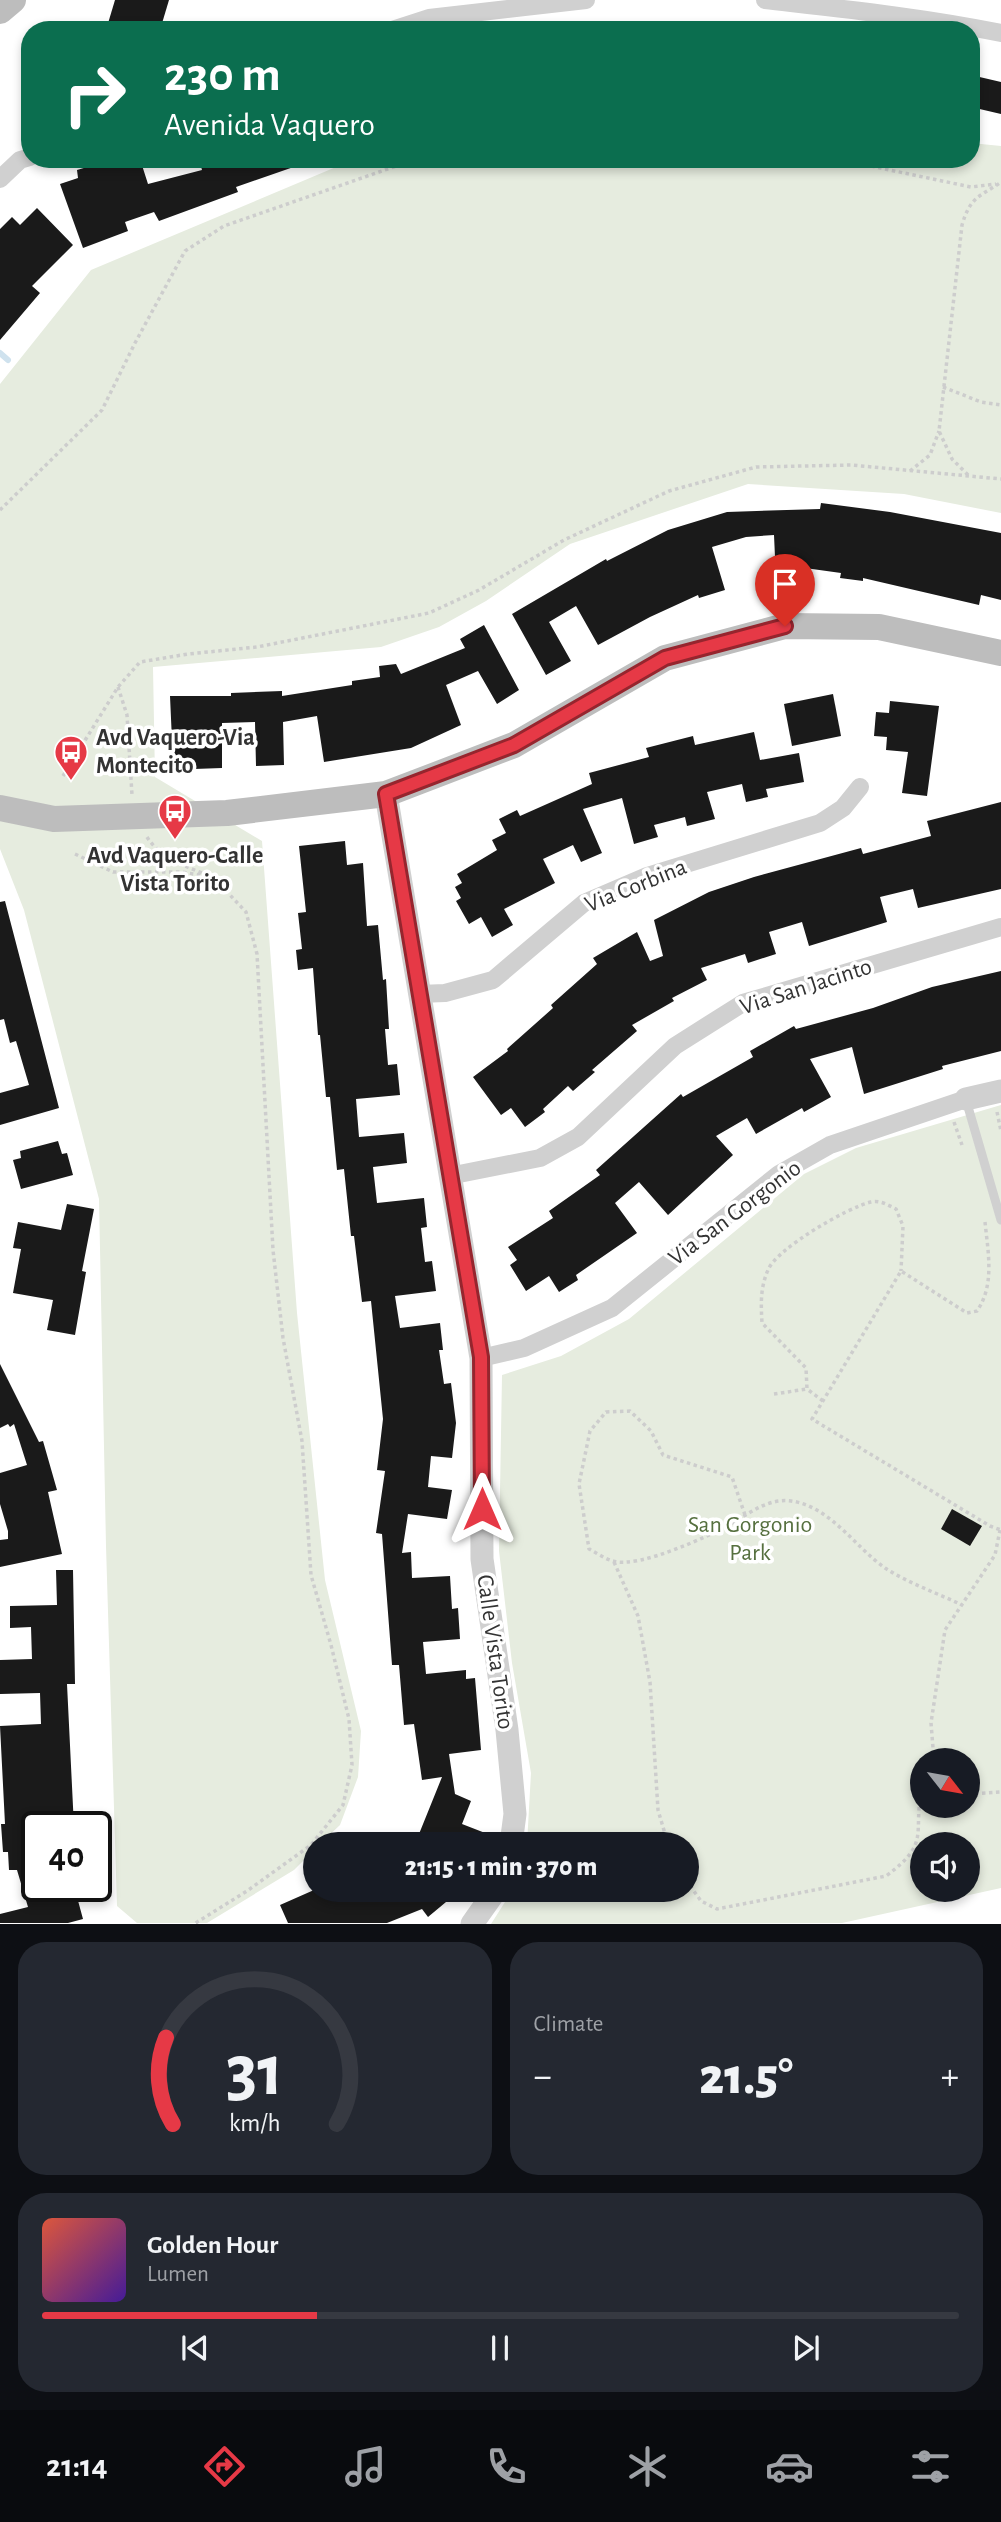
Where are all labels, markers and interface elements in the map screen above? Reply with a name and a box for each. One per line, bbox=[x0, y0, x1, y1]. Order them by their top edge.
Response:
icon: right bbox=[49, 49, 140, 140]
text: 230 m bbox=[164, 51, 281, 100]
text: Avenida Vaquero bbox=[164, 109, 375, 141]
pin bbox=[755, 554, 815, 626]
icon: arrive bbox=[766, 565, 804, 603]
place label: Avd Vaquero-Via Montecito bbox=[96, 726, 255, 778]
bus stop icon: Avd Vaquero-Via Montecito bbox=[52, 733, 90, 782]
bus stop icon: Avd Vaquero-Calle Vista Torito bbox=[156, 792, 194, 841]
place label: Avd Vaquero-Calle Vista Torito bbox=[87, 844, 263, 896]
street label: Via Corbina bbox=[582, 855, 690, 917]
street label: Via San Jacinto bbox=[737, 954, 875, 1020]
street label: Via San Gorgonio bbox=[664, 1156, 806, 1270]
position arrow bbox=[445, 1472, 519, 1546]
park label: San Gorgonio Park bbox=[688, 1513, 812, 1565]
street label: Calle Vista Torito bbox=[472, 1573, 518, 1731]
north arrow bbox=[910, 1748, 980, 1818]
map controls bbox=[910, 1748, 980, 1902]
speed limit sign: 40 bbox=[21, 1811, 112, 1902]
button: sound bbox=[910, 1832, 980, 1902]
text: 21:15 · 1 min · 370 m bbox=[405, 1854, 597, 1880]
text: Climate bbox=[534, 2013, 603, 2036]
text: 31 bbox=[226, 2037, 284, 2110]
text: 21.5° bbox=[699, 2051, 793, 2103]
text: − bbox=[534, 2058, 552, 2096]
text: + bbox=[941, 2058, 959, 2096]
text: km/h bbox=[229, 2111, 281, 2136]
text: Golden Hour bbox=[147, 2232, 278, 2258]
text: Lumen bbox=[147, 2263, 209, 2286]
icon: previous bbox=[176, 2329, 214, 2367]
icon: pause bbox=[481, 2329, 519, 2367]
icon: next bbox=[787, 2329, 825, 2367]
icon: directions bbox=[200, 2442, 249, 2491]
icon: music bbox=[341, 2442, 390, 2491]
icon: phone bbox=[482, 2442, 531, 2491]
icon: climate bbox=[623, 2442, 672, 2491]
icon: car bbox=[765, 2442, 814, 2491]
icon: filters bbox=[906, 2442, 955, 2491]
text: 21:14 bbox=[46, 2450, 108, 2482]

